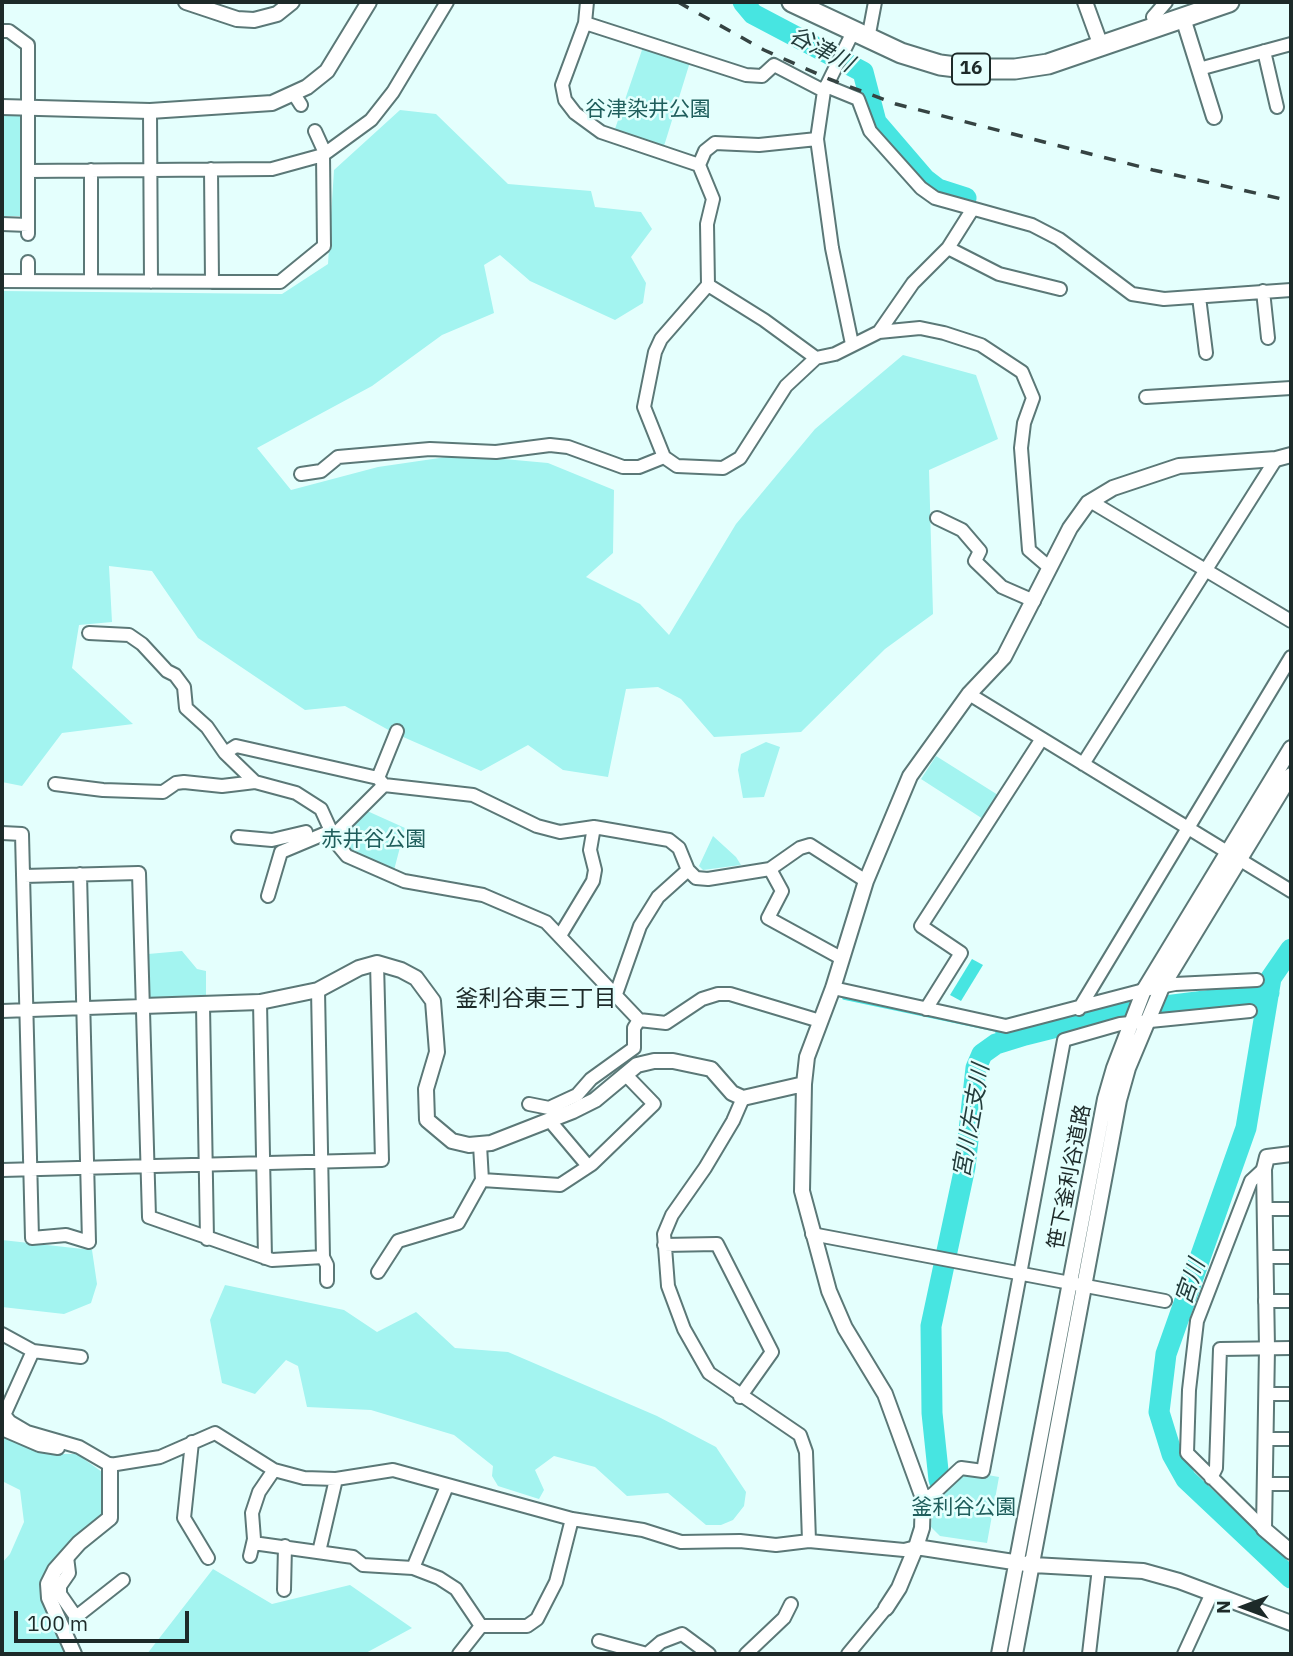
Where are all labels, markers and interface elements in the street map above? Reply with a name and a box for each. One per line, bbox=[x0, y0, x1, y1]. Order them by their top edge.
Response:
water label: 谷津川 bbox=[784, 22, 858, 78]
road number: 16 bbox=[952, 54, 990, 85]
park label: 谷津染井公園 bbox=[585, 97, 711, 123]
park label: 赤井谷公園 bbox=[322, 827, 426, 853]
district label: 釜利谷東三丁目 bbox=[456, 985, 616, 1013]
water label: 宮川左支川 bbox=[948, 1062, 996, 1180]
street label: 笹下釜利谷道路 bbox=[1044, 1102, 1096, 1252]
water label: 宮川 bbox=[1170, 1256, 1212, 1308]
park label: 釜利谷公園 bbox=[912, 1495, 1016, 1521]
north arrow bbox=[1209, 1572, 1279, 1642]
scale bar bbox=[18, 1596, 192, 1640]
text: N bbox=[1211, 1600, 1235, 1614]
text: 100 m bbox=[27, 1609, 88, 1637]

